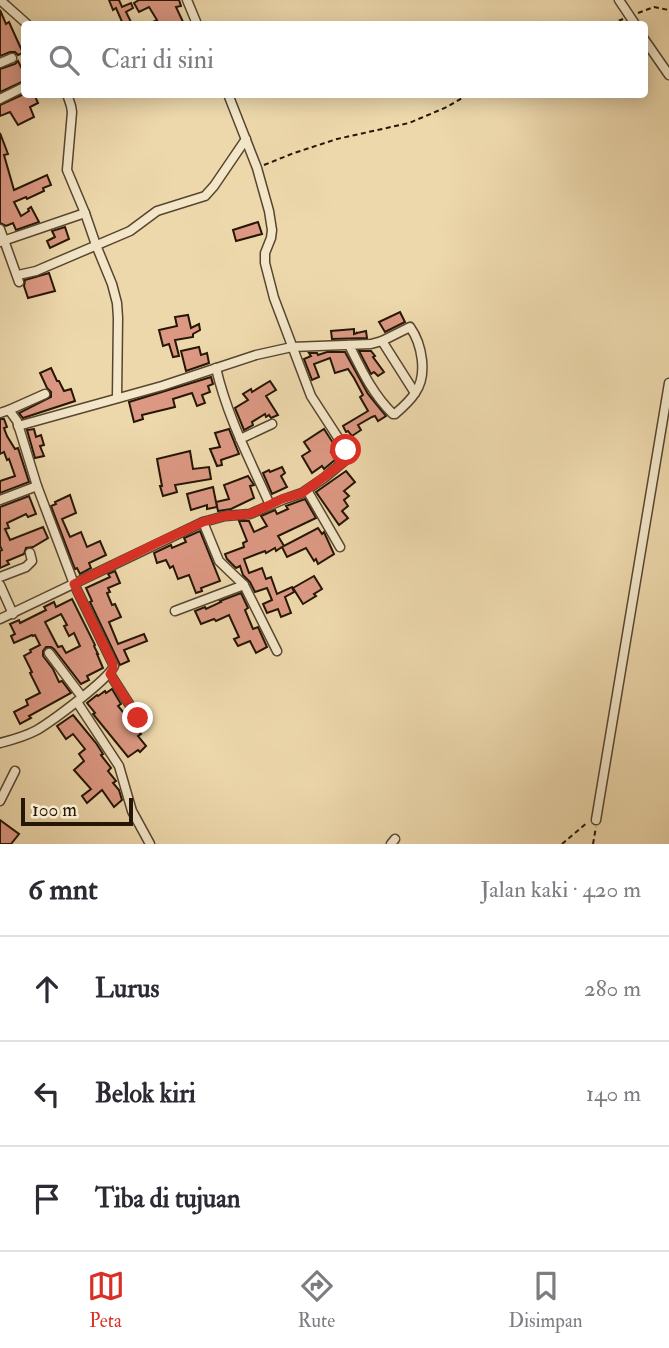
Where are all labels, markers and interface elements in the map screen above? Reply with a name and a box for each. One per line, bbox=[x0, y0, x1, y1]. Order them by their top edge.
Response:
search box bbox=[21, 21, 648, 98]
icon: search bbox=[45, 41, 83, 79]
text: Cari di sini bbox=[101, 44, 214, 76]
route start bbox=[330, 434, 361, 465]
route end bbox=[122, 702, 153, 733]
scale bar bbox=[21, 795, 133, 827]
text: 100 m bbox=[32, 798, 77, 822]
text: 6 mnt bbox=[28, 871, 98, 908]
text: Jalan kaki · 420 m bbox=[481, 875, 641, 904]
icon: ahead bbox=[28, 970, 66, 1008]
text: Lurus bbox=[95, 973, 159, 1005]
text: 280 m bbox=[584, 974, 641, 1003]
icon: left bbox=[28, 1075, 66, 1113]
text: Belok kiri bbox=[95, 1078, 196, 1110]
text: 140 m bbox=[586, 1079, 641, 1108]
icon: arrive bbox=[28, 1180, 66, 1218]
text: Tiba di tujuan bbox=[95, 1183, 240, 1215]
tab: Peta bbox=[87, 1267, 125, 1333]
tab: Rute bbox=[298, 1267, 336, 1333]
tab: Disimpan bbox=[509, 1267, 583, 1333]

